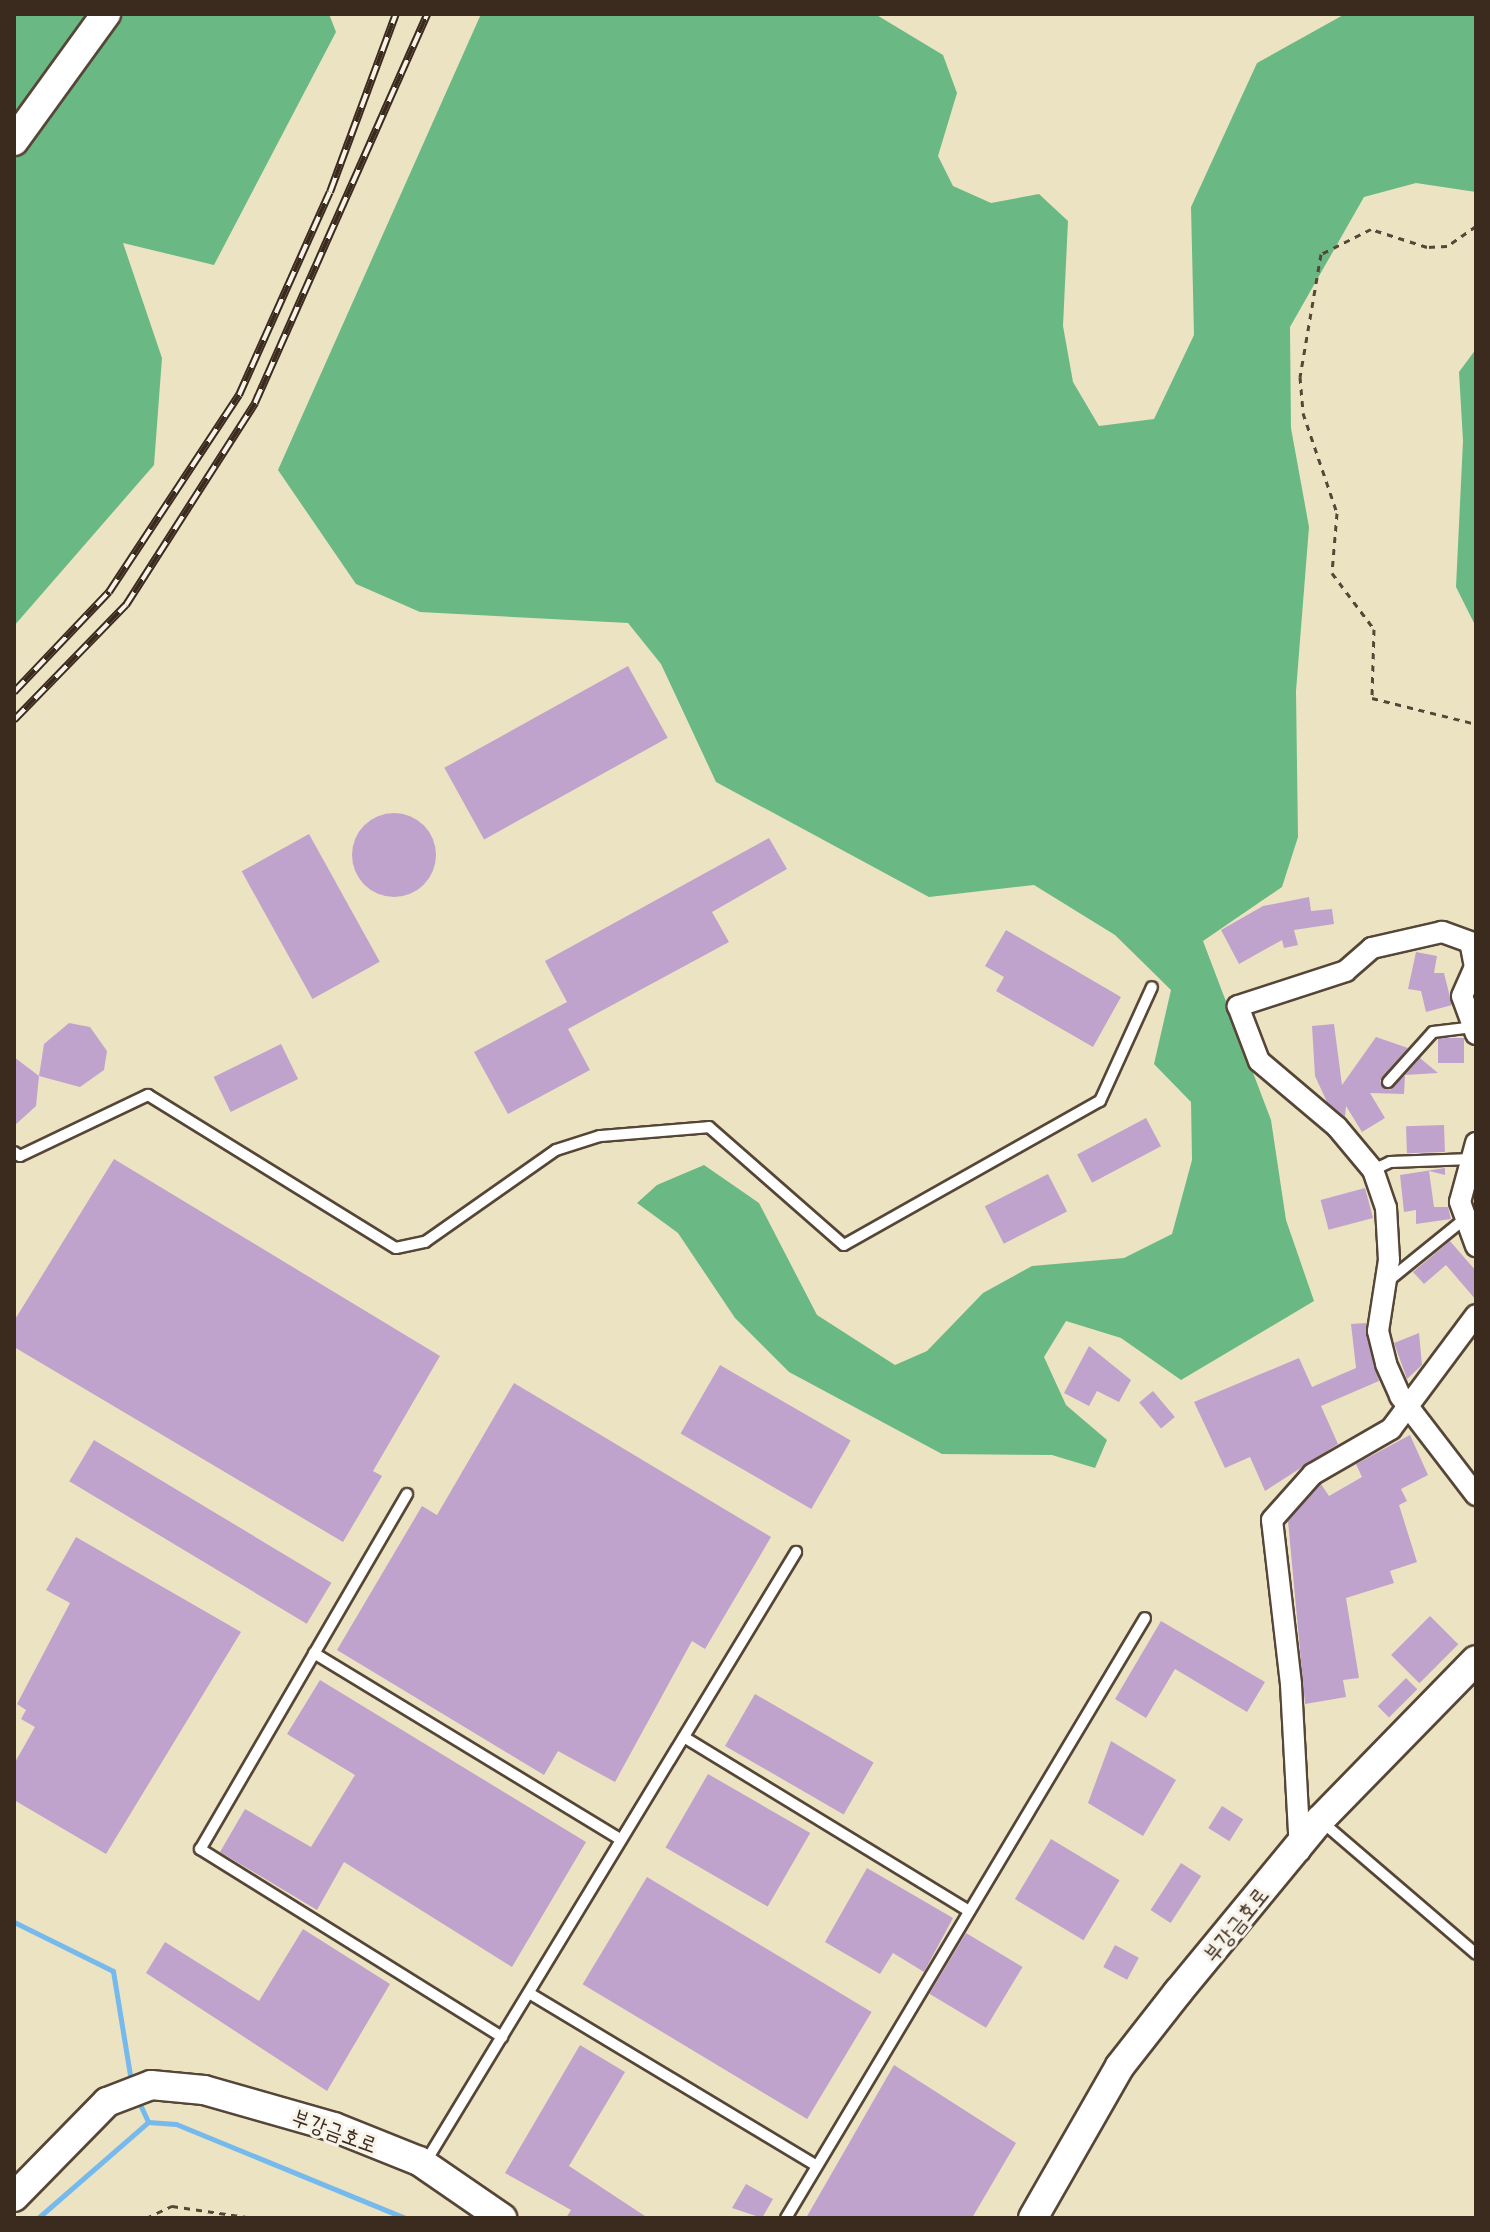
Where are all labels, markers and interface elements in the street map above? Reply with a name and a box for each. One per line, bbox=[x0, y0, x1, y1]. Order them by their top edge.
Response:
street label: 부강금호로 bbox=[1197, 1881, 1273, 1967]
street label: 부강금호로 bbox=[289, 2102, 381, 2158]

